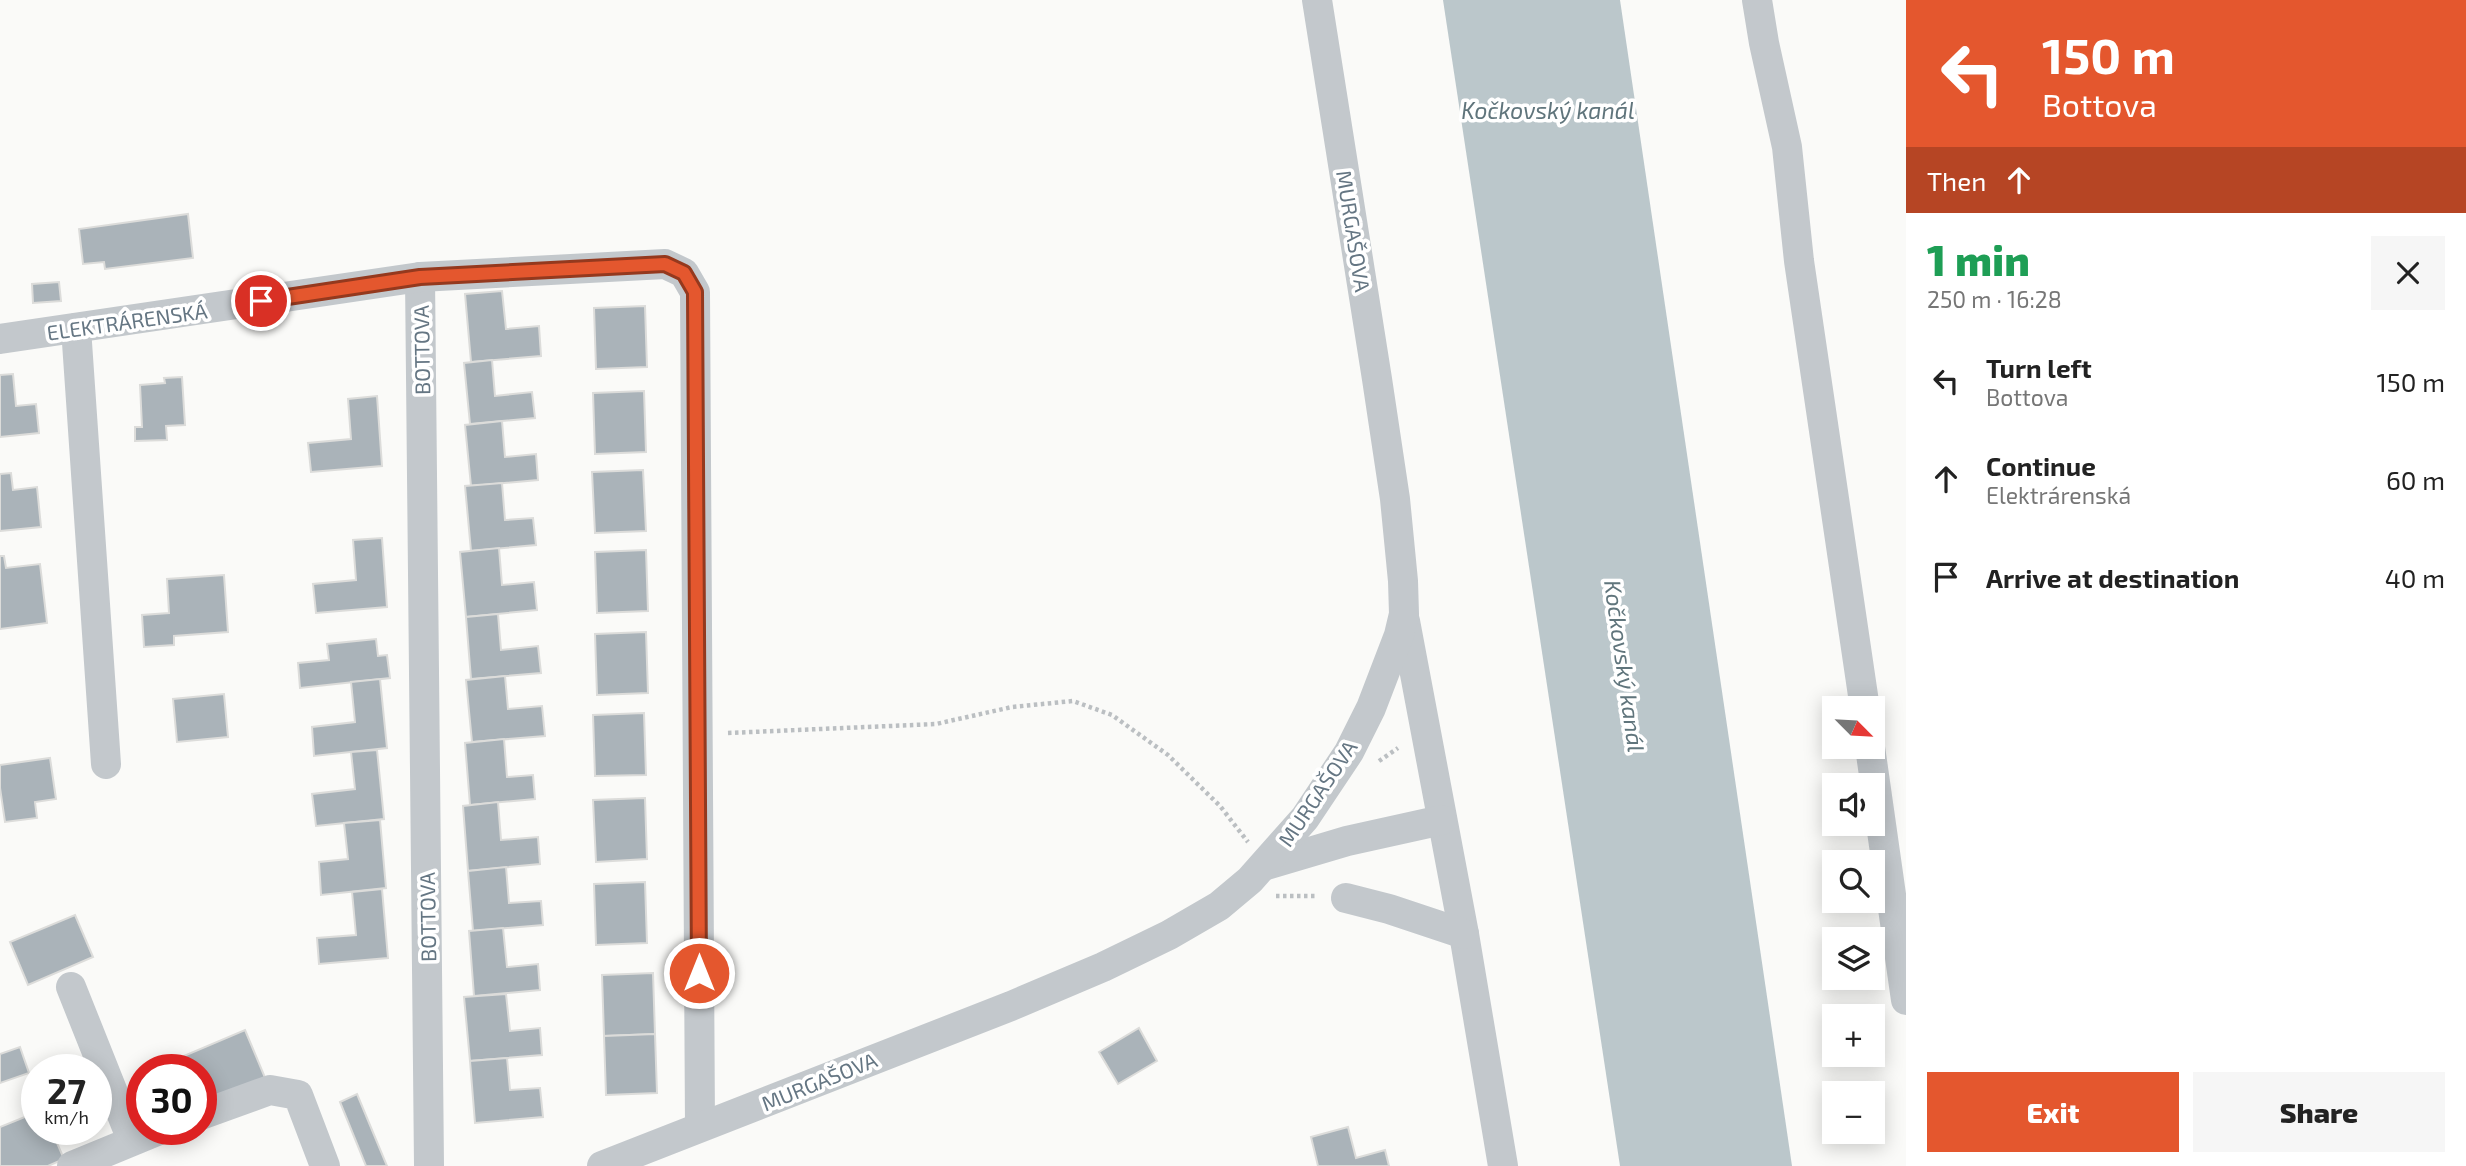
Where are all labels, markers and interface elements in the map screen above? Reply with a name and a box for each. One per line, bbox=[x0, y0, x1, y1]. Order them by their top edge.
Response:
text: 150 m bbox=[2042, 25, 2175, 84]
icon: left bbox=[1927, 28, 2018, 119]
text: Bottova bbox=[2042, 85, 2157, 123]
water label: Kočkovský kanál bbox=[1461, 96, 1635, 124]
icon: ahead bbox=[2000, 161, 2038, 199]
text: Then bbox=[1927, 165, 1986, 196]
street label: MURGAŠOVA bbox=[1332, 169, 1376, 293]
text: 1 min bbox=[1927, 234, 2030, 284]
button: close bbox=[2371, 236, 2445, 310]
pin bbox=[231, 271, 291, 331]
icon: arrive bbox=[242, 282, 280, 320]
text: 250 m · 16:28 bbox=[1927, 285, 2062, 313]
street label: ELEKTRÁRENSKÁ bbox=[45, 297, 209, 345]
street label: BOTTOVA bbox=[408, 305, 434, 395]
text: Turn left bbox=[1986, 352, 2092, 383]
icon: left bbox=[1927, 362, 1965, 400]
text: 150 m bbox=[2376, 366, 2445, 397]
text: Bottova bbox=[1986, 383, 2068, 411]
text: Continue bbox=[1986, 450, 2096, 481]
icon: ahead bbox=[1927, 460, 1965, 498]
text: 60 m bbox=[2386, 464, 2445, 495]
text: Elektrárenská bbox=[1986, 481, 2131, 509]
icon: arrive bbox=[1927, 558, 1965, 596]
text: Arrive at destination bbox=[1986, 562, 2239, 593]
text: 40 m bbox=[2385, 562, 2445, 593]
water label: Kočkovský kanál bbox=[1599, 578, 1651, 754]
north arrow bbox=[1822, 696, 1885, 760]
map controls bbox=[1822, 696, 1885, 1144]
street label: MURGAŠOVA bbox=[1272, 735, 1362, 851]
button: sound bbox=[1822, 773, 1885, 836]
button: search bbox=[1822, 850, 1885, 913]
street label: BOTTOVA bbox=[414, 872, 440, 962]
button: layers bbox=[1822, 927, 1885, 990]
position arrow bbox=[662, 936, 736, 1010]
button: + bbox=[1822, 1004, 1885, 1067]
street label: MURGAŠOVA bbox=[758, 1046, 880, 1116]
speed limit sign: 30 bbox=[126, 1054, 217, 1145]
text: 27 bbox=[47, 1069, 86, 1111]
button: Exit bbox=[1927, 1072, 2179, 1152]
button: Share bbox=[2193, 1072, 2445, 1152]
button: − bbox=[1822, 1081, 1885, 1144]
text: km/h bbox=[44, 1106, 89, 1128]

